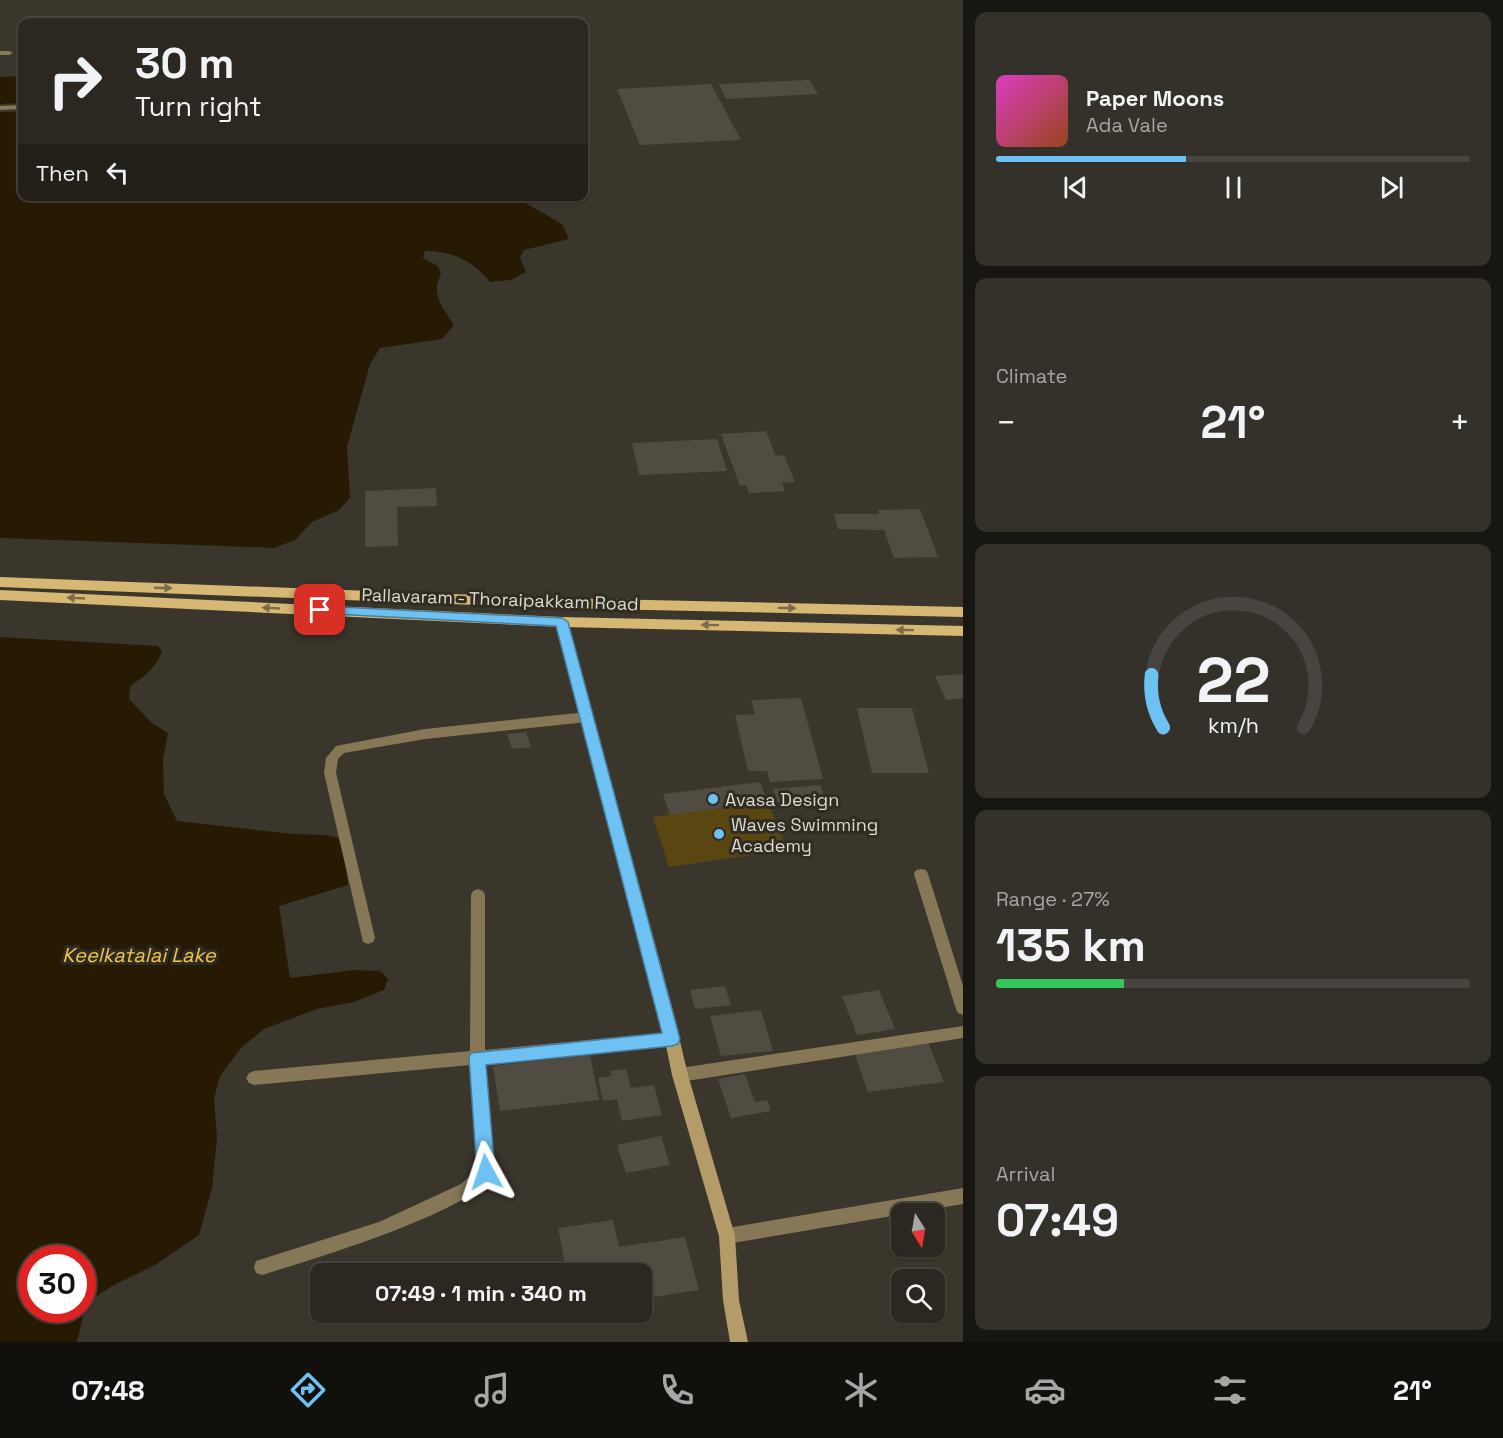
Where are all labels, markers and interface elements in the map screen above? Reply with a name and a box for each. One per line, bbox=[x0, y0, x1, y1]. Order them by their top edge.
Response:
text: 30 m bbox=[135, 37, 234, 90]
icon: right bbox=[36, 42, 114, 120]
text: Paper Moons bbox=[1086, 84, 1224, 112]
text: Turn right bbox=[135, 89, 262, 124]
text: Ada Vale bbox=[1086, 112, 1168, 138]
icon: left bbox=[101, 156, 134, 189]
text: Then bbox=[36, 159, 89, 187]
icon: previous bbox=[1059, 171, 1092, 204]
icon: pause bbox=[1217, 171, 1250, 204]
icon: next bbox=[1375, 171, 1408, 204]
text: Climate bbox=[996, 363, 1067, 389]
text: 21° bbox=[1201, 394, 1265, 451]
text: − bbox=[996, 402, 1016, 444]
text: + bbox=[1450, 402, 1470, 444]
one-way arrow bbox=[154, 583, 173, 593]
street label: Pallavaram - Thoraipakkam Road bbox=[361, 583, 639, 615]
pin bbox=[294, 584, 345, 635]
icon: arrive bbox=[303, 593, 336, 626]
one-way arrow bbox=[67, 594, 86, 603]
one-way arrow bbox=[777, 603, 796, 613]
one-way arrow bbox=[261, 604, 280, 613]
one-way arrow bbox=[700, 621, 719, 630]
one-way arrow bbox=[895, 625, 914, 634]
text: 22 bbox=[1196, 641, 1270, 720]
text: km/h bbox=[1207, 712, 1259, 739]
place label: Avasa Design bbox=[725, 788, 839, 811]
marker: Avasa Design bbox=[706, 792, 720, 806]
place label: Waves Swimming Academy bbox=[731, 813, 878, 857]
marker: Waves Swimming Academy bbox=[712, 827, 726, 841]
text: Range · 27% bbox=[996, 886, 1110, 912]
text: 135 km bbox=[996, 917, 1146, 974]
water label: Keelkatalai Lake bbox=[62, 942, 217, 968]
position arrow bbox=[454, 1140, 518, 1204]
text: Arrival bbox=[996, 1161, 1055, 1187]
text: 07:49 bbox=[996, 1192, 1119, 1249]
north arrow bbox=[891, 1203, 945, 1257]
map controls bbox=[891, 1203, 945, 1323]
speed limit sign: 30 bbox=[18, 1245, 96, 1323]
button: search bbox=[891, 1269, 945, 1323]
text: 07:49 · 1 min · 340 m bbox=[375, 1279, 587, 1307]
icon: directions bbox=[287, 1369, 329, 1411]
icon: music bbox=[471, 1369, 513, 1411]
icon: phone bbox=[656, 1369, 698, 1411]
icon: climate bbox=[840, 1369, 882, 1411]
icon: car bbox=[1024, 1369, 1066, 1411]
icon: filters bbox=[1209, 1369, 1251, 1411]
text: 07:48 bbox=[71, 1373, 145, 1408]
text: 21° bbox=[1393, 1373, 1432, 1408]

